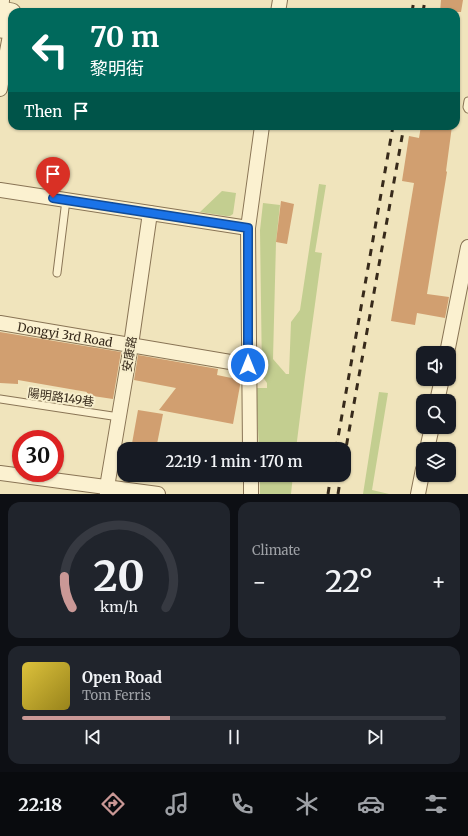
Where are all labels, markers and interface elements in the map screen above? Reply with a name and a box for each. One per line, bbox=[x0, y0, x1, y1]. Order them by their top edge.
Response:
text: 70 m bbox=[90, 19, 159, 55]
icon: left bbox=[24, 24, 76, 76]
text: 黎明街 bbox=[90, 57, 144, 80]
icon: arrive bbox=[70, 100, 92, 122]
text: Then bbox=[24, 102, 62, 121]
pin bbox=[36, 157, 70, 198]
icon: arrive bbox=[42, 163, 64, 185]
street label: Dongyi 3rd Road bbox=[16, 319, 114, 349]
street label: 安康路 bbox=[119, 335, 139, 373]
position arrow bbox=[227, 344, 269, 386]
map controls bbox=[416, 346, 456, 482]
button: sound bbox=[416, 346, 456, 386]
street label: 陽明路149巷 bbox=[27, 385, 95, 409]
button: search bbox=[416, 394, 456, 434]
speed limit sign: 30 bbox=[12, 430, 64, 482]
button: layers bbox=[416, 442, 456, 482]
text: 22:19 · 1 min · 170 m bbox=[166, 452, 302, 471]
text: Climate bbox=[252, 542, 300, 559]
text: 20 bbox=[93, 550, 145, 602]
text: 22° bbox=[325, 562, 373, 600]
text: − bbox=[252, 568, 267, 596]
text: + bbox=[431, 568, 446, 596]
text: km/h bbox=[100, 598, 138, 616]
text: Open Road bbox=[82, 668, 162, 687]
text: Tom Ferris bbox=[82, 687, 151, 704]
icon: previous bbox=[82, 726, 104, 748]
icon: pause bbox=[223, 726, 245, 748]
icon: next bbox=[364, 726, 386, 748]
icon: directions bbox=[99, 790, 127, 818]
icon: music bbox=[163, 790, 191, 818]
icon: phone bbox=[228, 790, 256, 818]
icon: climate bbox=[293, 790, 321, 818]
icon: car bbox=[357, 790, 385, 818]
icon: filters bbox=[422, 790, 450, 818]
text: 22:18 bbox=[18, 793, 62, 816]

